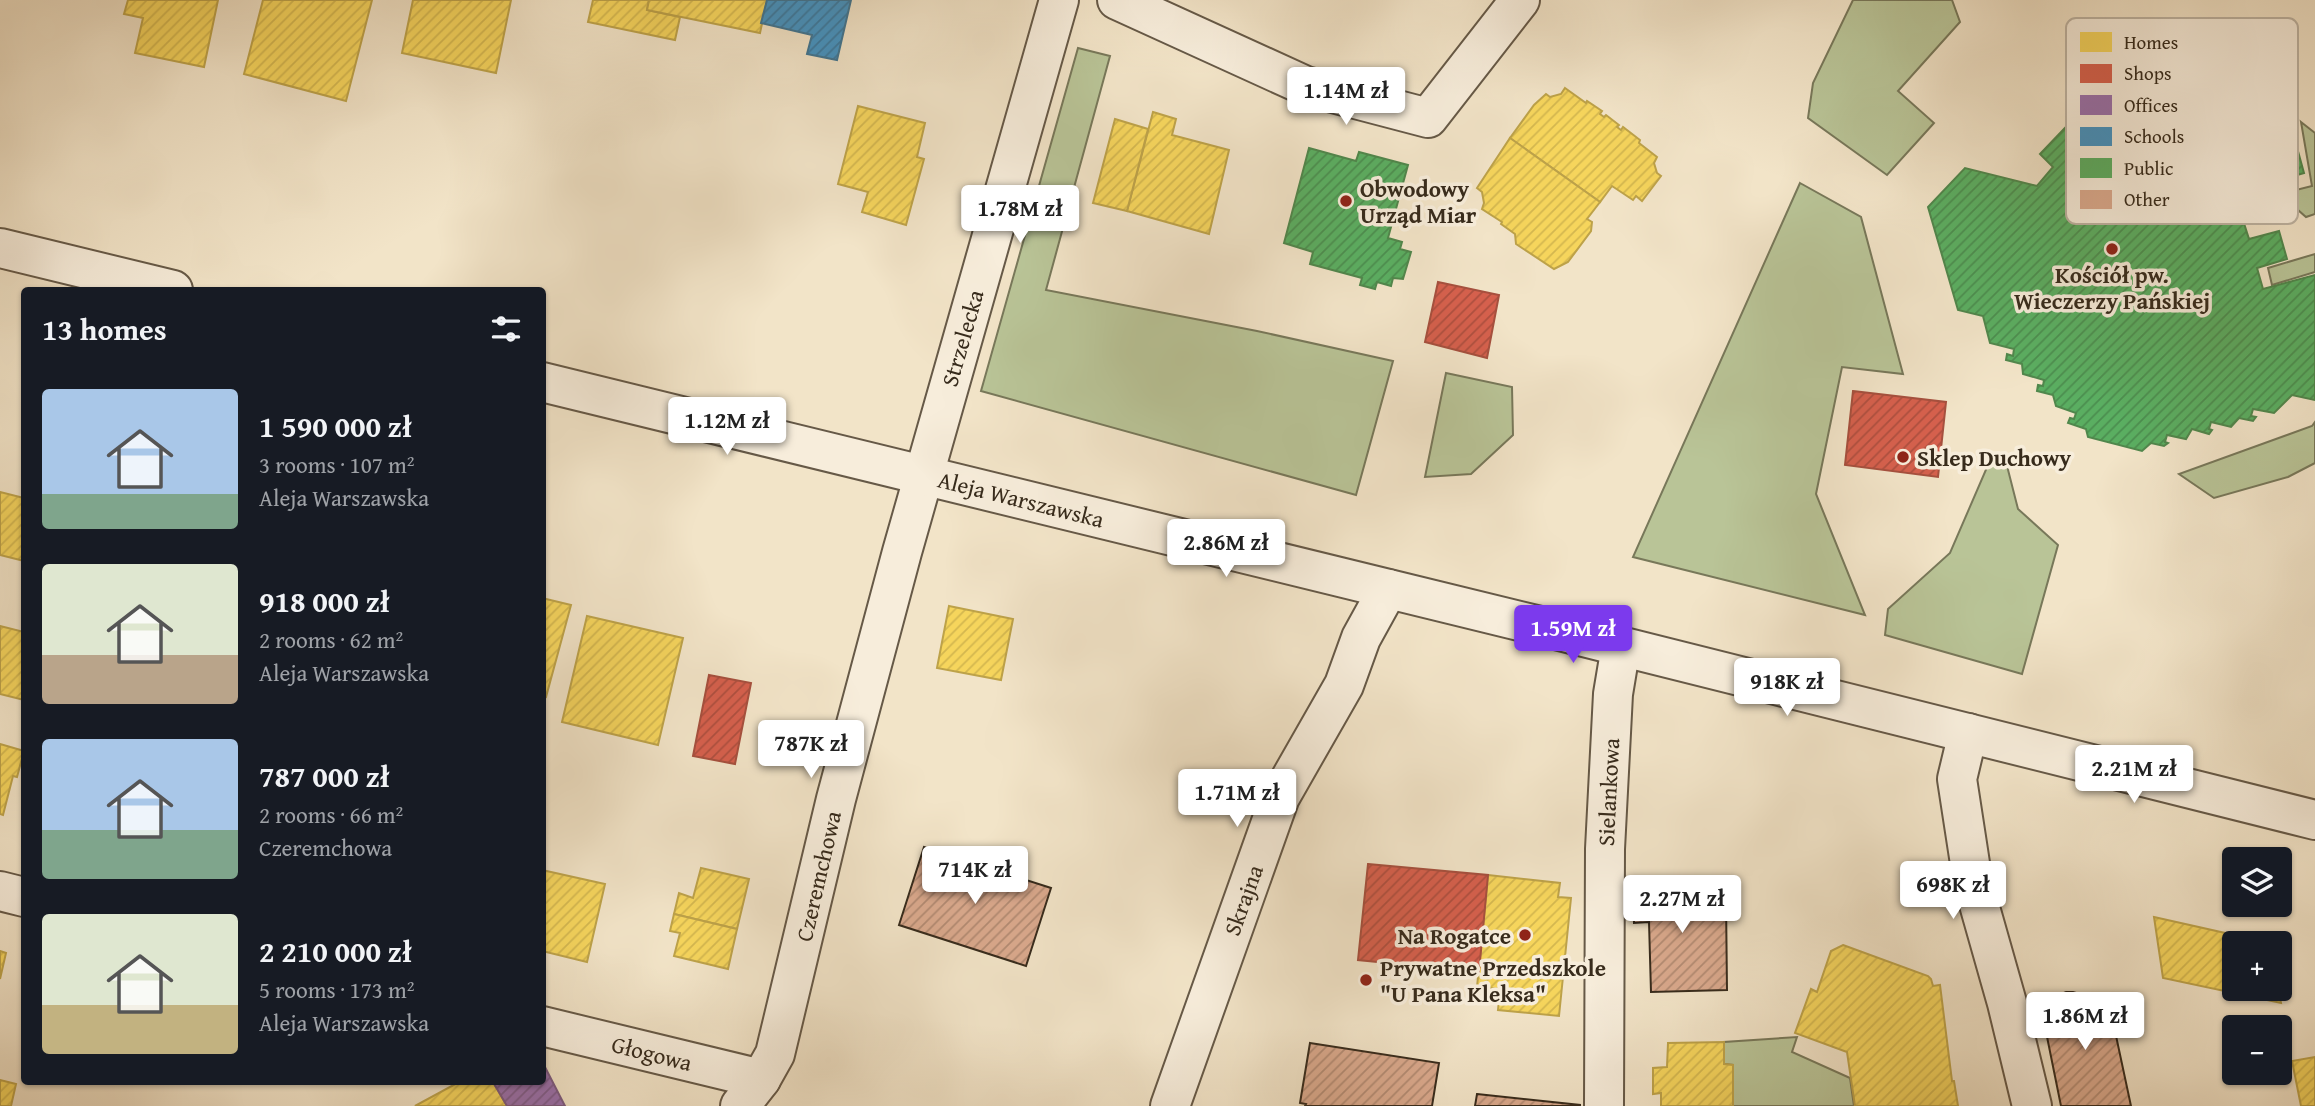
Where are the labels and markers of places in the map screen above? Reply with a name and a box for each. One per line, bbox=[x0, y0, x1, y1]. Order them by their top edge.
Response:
pin: 1.14M zł bbox=[1274, 68, 1418, 127]
place label: Obwodowy Urząd Miar bbox=[1360, 172, 1477, 231]
pin: 1.78M zł bbox=[948, 186, 1092, 245]
marker: Obwodowy Urząd Miar bbox=[1338, 193, 1354, 209]
marker: Kościół pw. Wieczerzy Pańskiej bbox=[2104, 241, 2120, 257]
place label: Kościół pw. Wieczerzy Pańskiej bbox=[2014, 258, 2210, 317]
pin: 1.12M zł bbox=[655, 398, 799, 457]
place label: Sklep Duchowy bbox=[1917, 441, 2071, 474]
marker: Sklep Duchowy bbox=[1895, 449, 1911, 465]
pin: 2.86M zł bbox=[1154, 520, 1298, 579]
pin: 1.59M zł bbox=[1501, 606, 1645, 665]
pin: 918K zł bbox=[1722, 658, 1852, 718]
pin: 787K zł bbox=[746, 720, 876, 780]
pin: 2.21M zł bbox=[2062, 746, 2206, 805]
pin: 1.71M zł bbox=[1165, 770, 1309, 829]
pin: 714K zł bbox=[910, 846, 1040, 906]
pin: 698K zł bbox=[1888, 862, 2018, 921]
pin: 2.27M zł bbox=[1610, 876, 1754, 935]
place label: Na Rogatce bbox=[1398, 919, 1511, 952]
marker: Na Rogatce bbox=[1517, 927, 1533, 943]
place label: Prywatne Przedszkole "U Pana Kleksa" bbox=[1380, 951, 1606, 1010]
marker: Prywatne Przedszkole "U Pana Kleksa" bbox=[1358, 972, 1374, 988]
pin: 1.86M zł bbox=[2013, 992, 2157, 1052]

